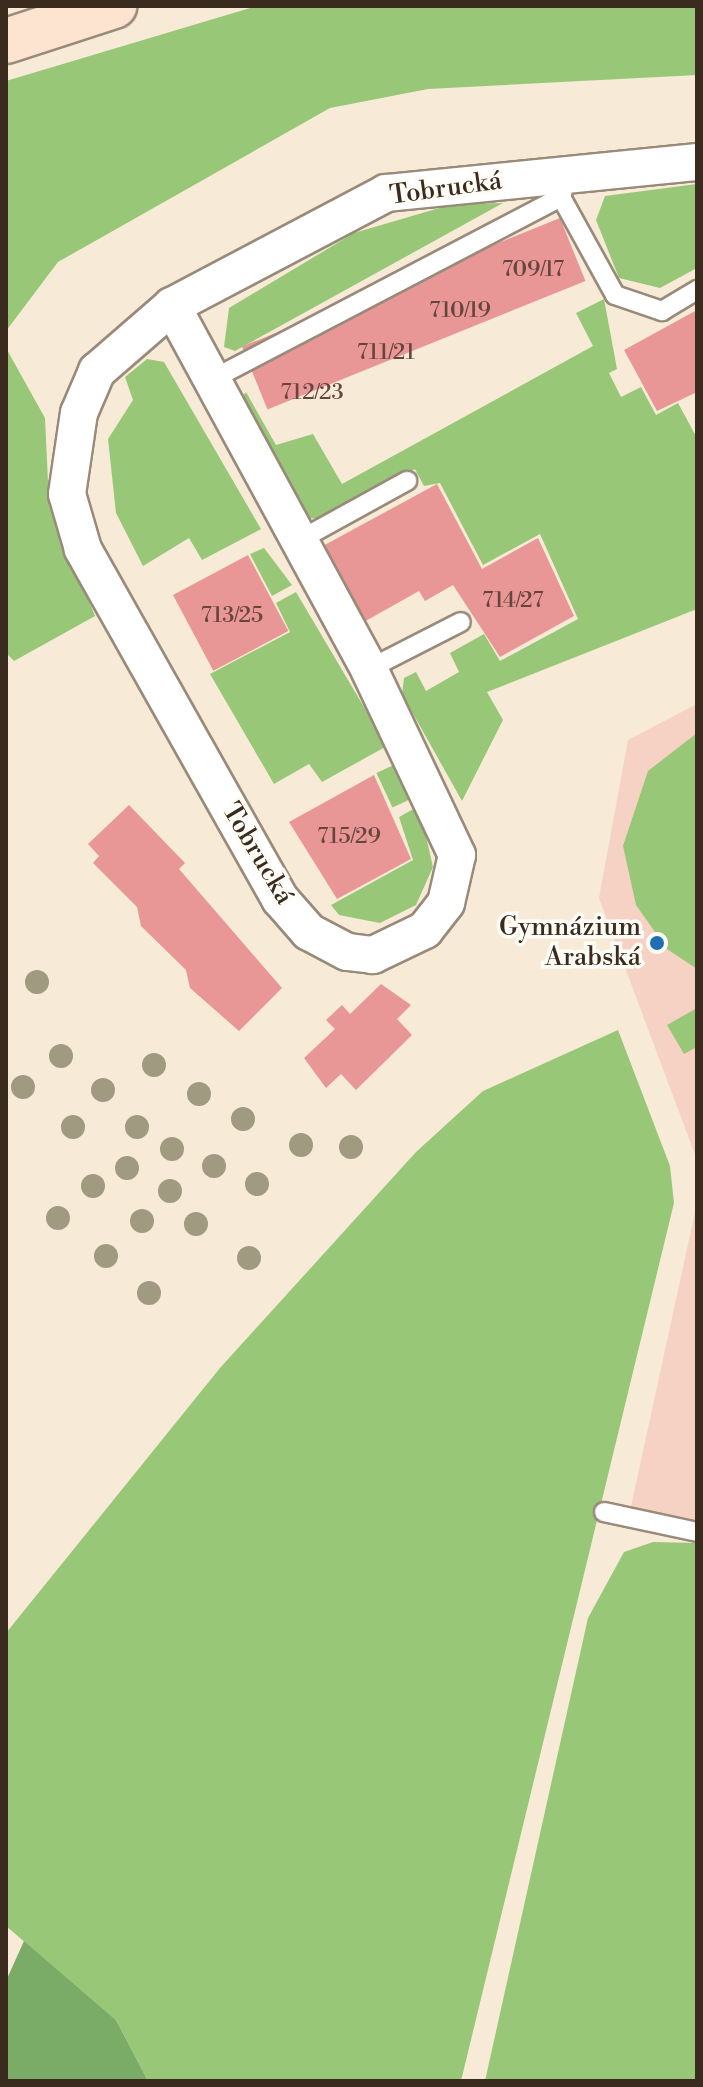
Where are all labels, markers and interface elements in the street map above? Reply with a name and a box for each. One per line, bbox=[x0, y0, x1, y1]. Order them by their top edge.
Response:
street label: Tobrucká bbox=[388, 166, 504, 212]
house number: 709/17 bbox=[502, 257, 564, 283]
house number: 710/19 bbox=[429, 298, 491, 324]
house number: 711/21 bbox=[357, 340, 415, 366]
house number: 712/23 bbox=[280, 380, 344, 406]
house number: 714/27 bbox=[482, 588, 544, 614]
house number: 713/25 bbox=[201, 603, 263, 629]
street label: Tobrucká bbox=[215, 798, 299, 910]
house number: 715/29 bbox=[317, 824, 381, 850]
place label: Gymnázium Arabská bbox=[499, 912, 641, 974]
marker: Gymnázium Arabská bbox=[648, 934, 666, 952]

